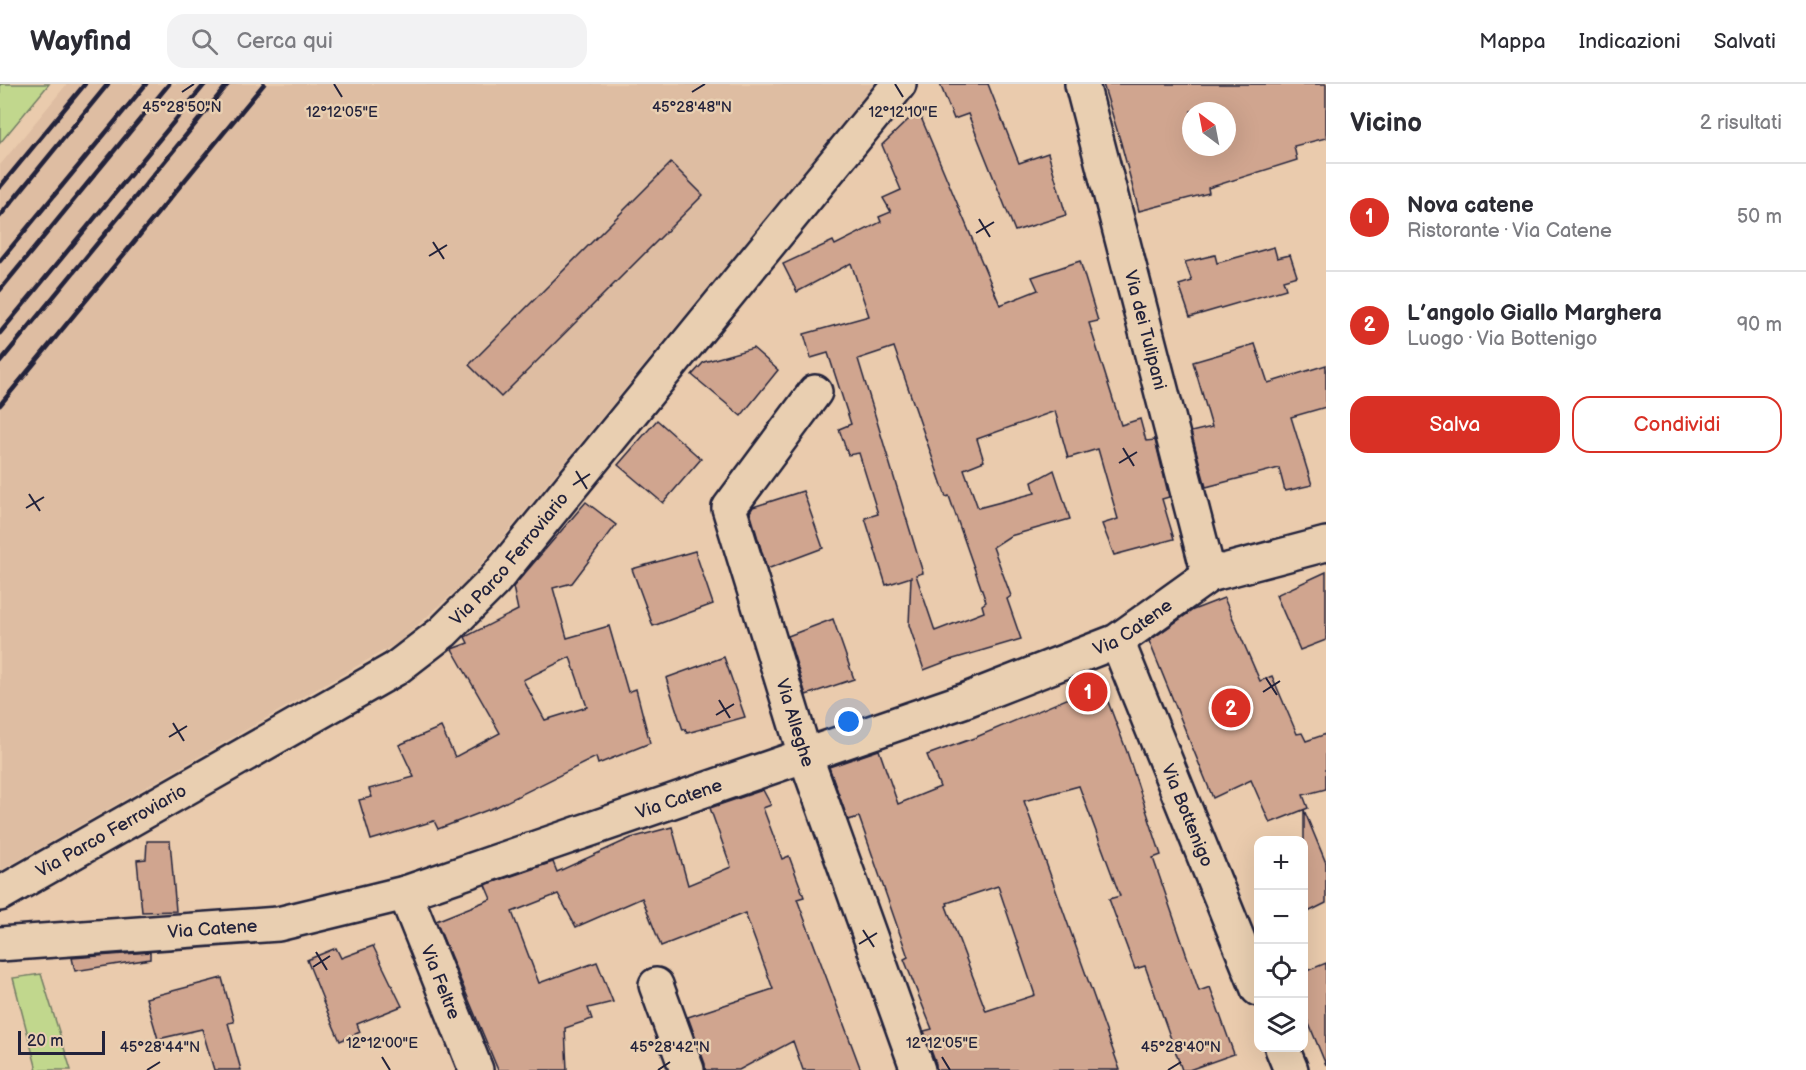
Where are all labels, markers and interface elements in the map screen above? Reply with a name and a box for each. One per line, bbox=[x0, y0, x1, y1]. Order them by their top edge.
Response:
search box bbox=[167, 14, 587, 68]
text: Wayfind bbox=[30, 25, 131, 58]
icon: search bbox=[188, 25, 221, 58]
text: Cerca qui bbox=[236, 28, 333, 55]
text: Mappa bbox=[1479, 29, 1546, 54]
text: Indicazioni bbox=[1579, 29, 1681, 54]
text: Salvati bbox=[1714, 29, 1776, 54]
text: 45°28'50"N bbox=[142, 98, 222, 117]
text: 45°28'48"N bbox=[652, 98, 732, 117]
north arrow bbox=[1182, 102, 1236, 156]
text: 12°12'05"E bbox=[306, 103, 378, 122]
text: 12°12'10"E bbox=[868, 103, 938, 122]
text: Vicino bbox=[1350, 108, 1422, 139]
text: 2 risultati bbox=[1700, 111, 1782, 135]
text: Nova catene bbox=[1407, 192, 1534, 219]
text: 1 bbox=[1365, 205, 1374, 229]
text: 50 m bbox=[1737, 205, 1782, 229]
text: Ristorante · Via Catene bbox=[1407, 219, 1612, 243]
street label: Via dei Tulipani bbox=[1120, 268, 1171, 392]
text: L’angolo Giallo Marghera bbox=[1407, 300, 1662, 327]
text: 2 bbox=[1364, 313, 1375, 337]
text: 90 m bbox=[1737, 313, 1782, 337]
text: Luogo · Via Bottenigo bbox=[1407, 327, 1597, 351]
button: Salva bbox=[1350, 396, 1560, 453]
button: Condividi bbox=[1572, 396, 1782, 453]
street label: Via Parco Ferroviario bbox=[446, 488, 573, 630]
street label: Via Catene bbox=[1090, 595, 1177, 660]
pin: 1 bbox=[1068, 670, 1108, 714]
street label: Via Alleghe bbox=[771, 676, 818, 770]
pin: 2 bbox=[1212, 686, 1250, 730]
your location bbox=[834, 707, 863, 736]
street label: Via Bottenigo bbox=[1157, 761, 1217, 870]
street label: Via Catene bbox=[633, 775, 725, 824]
street label: Via Parco Ferroviario bbox=[33, 780, 190, 882]
map controls bbox=[1254, 836, 1308, 1052]
button: + bbox=[1254, 836, 1308, 890]
button: − bbox=[1254, 890, 1308, 944]
street label: Via Catene bbox=[167, 915, 258, 943]
street label: Via Feltre bbox=[416, 942, 465, 1023]
button: locate bbox=[1254, 944, 1308, 998]
button: layers bbox=[1254, 998, 1308, 1052]
scale bar bbox=[18, 1028, 105, 1056]
text: 20 m bbox=[27, 1032, 63, 1051]
text: 12°12'00"E bbox=[346, 1034, 418, 1053]
text: 12°12'05"E bbox=[906, 1034, 978, 1053]
text: 45°28'44"N bbox=[120, 1038, 200, 1057]
text: 45°28'42"N bbox=[630, 1038, 710, 1057]
text: 45°28'40"N bbox=[1141, 1038, 1221, 1057]

